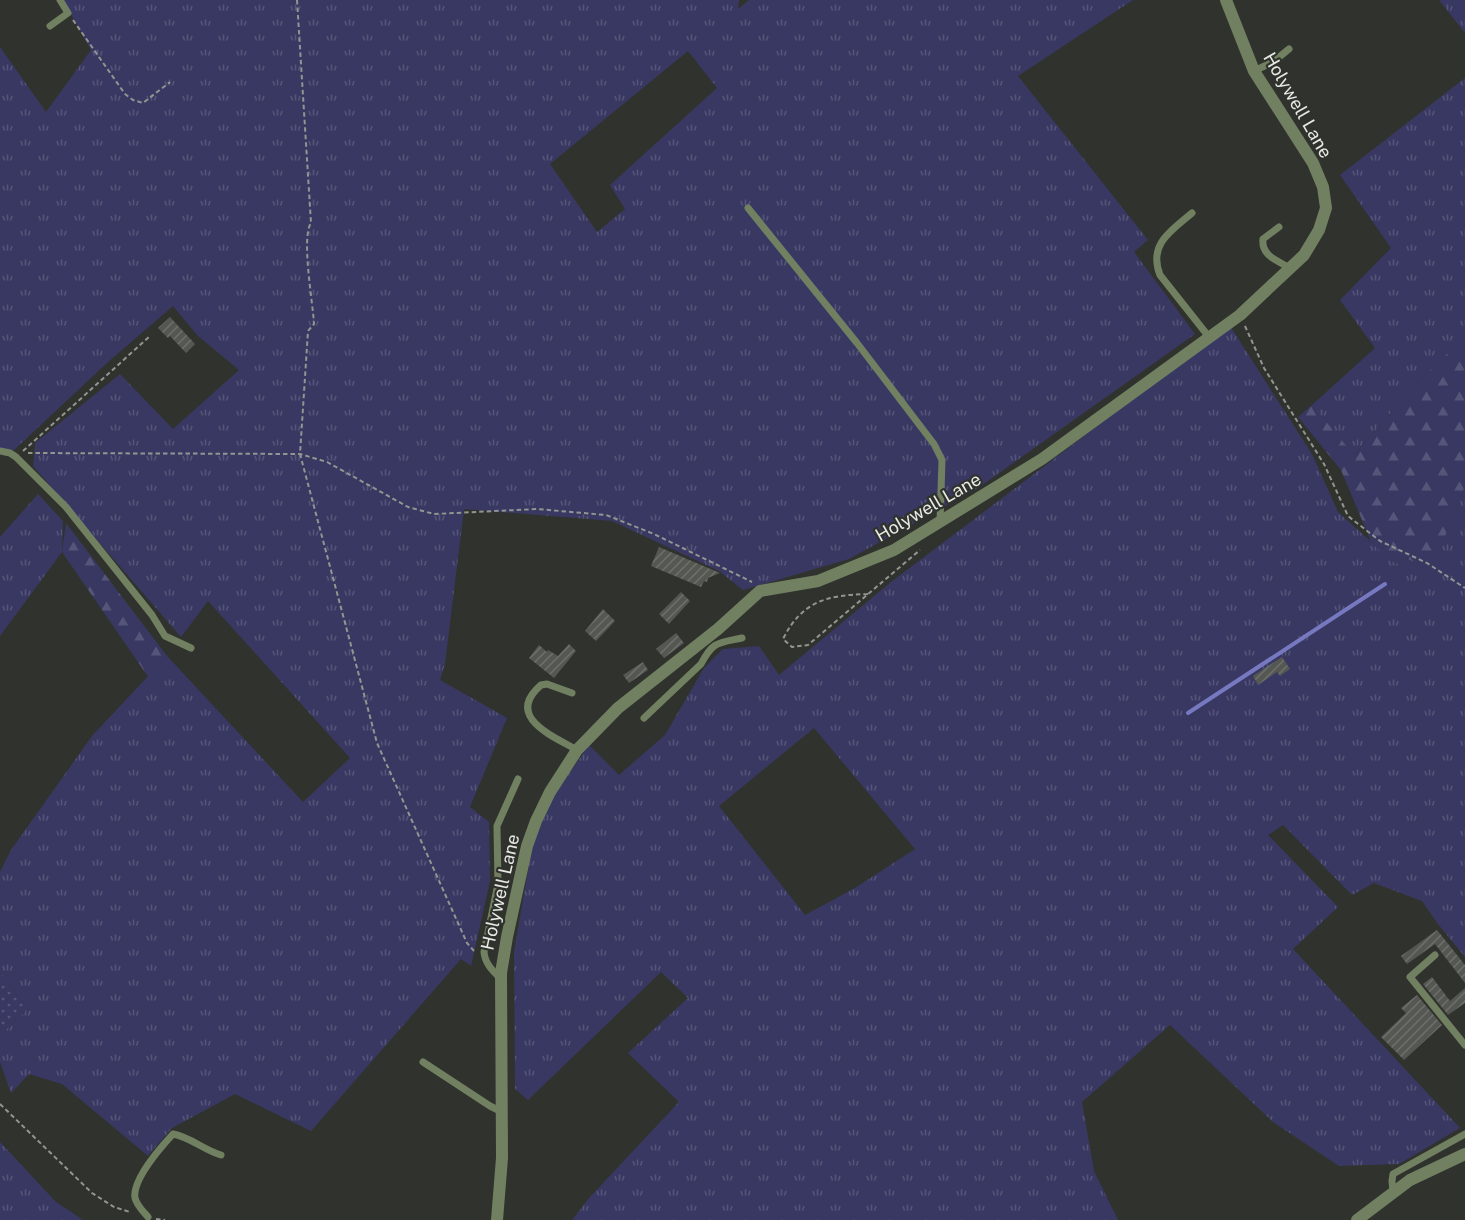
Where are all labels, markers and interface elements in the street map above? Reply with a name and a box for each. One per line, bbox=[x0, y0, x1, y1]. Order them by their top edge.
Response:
street label: Holywell Lane bbox=[1259, 48, 1337, 162]
street label: Holywell Lane bbox=[871, 468, 985, 546]
street label: Holywell Lane bbox=[476, 832, 524, 952]

